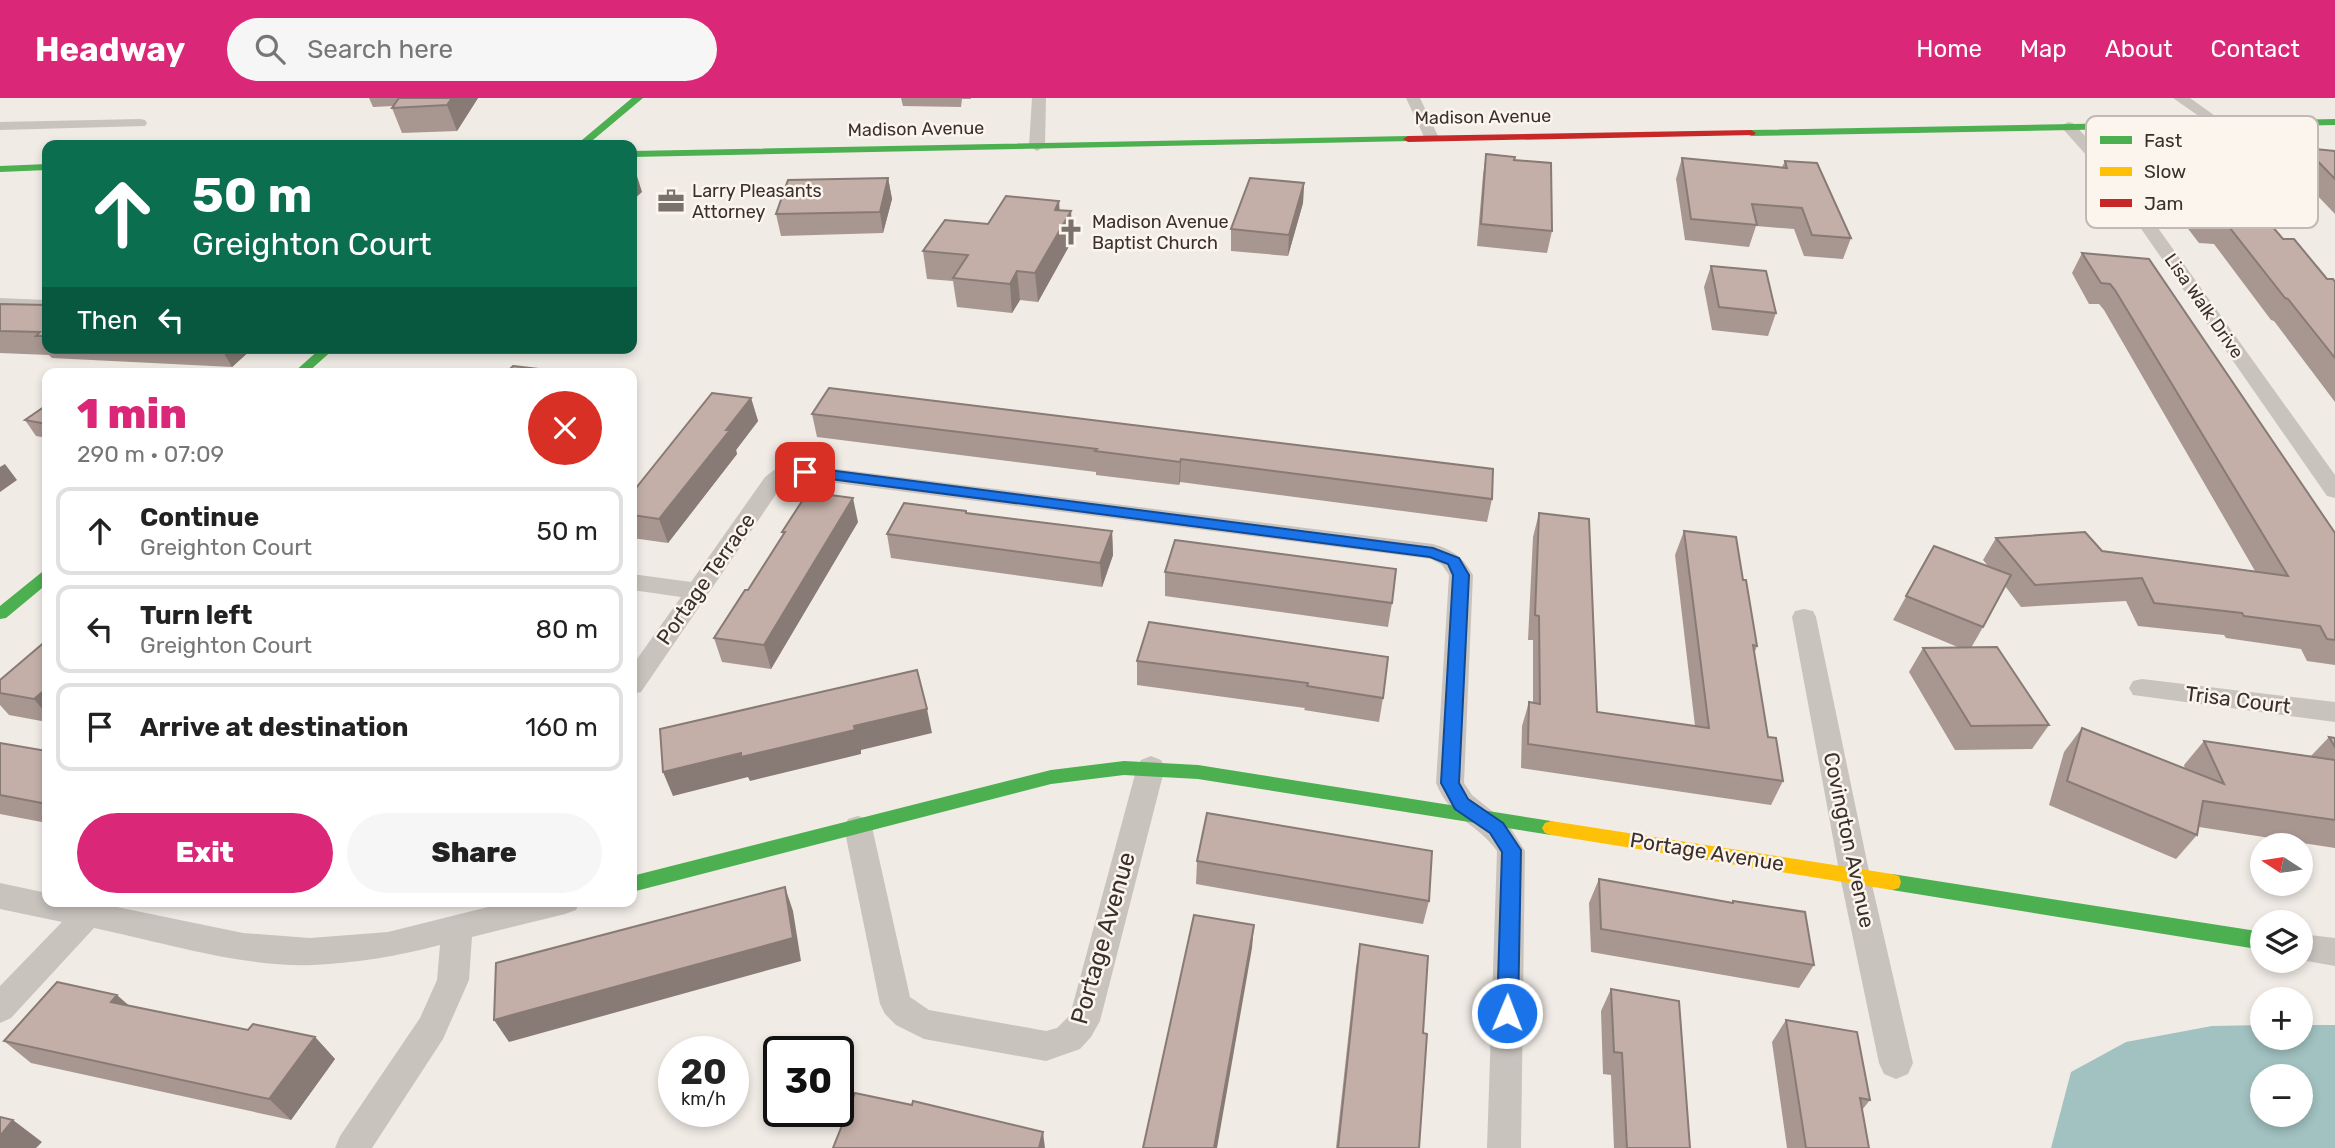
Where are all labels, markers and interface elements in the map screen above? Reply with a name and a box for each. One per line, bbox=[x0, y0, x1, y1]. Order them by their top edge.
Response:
search box bbox=[227, 18, 717, 81]
text: Headway bbox=[35, 30, 185, 69]
icon: search bbox=[251, 30, 289, 68]
text: Search here bbox=[307, 34, 453, 65]
text: Home bbox=[1916, 35, 1982, 63]
text: Map bbox=[2020, 35, 2067, 63]
text: About bbox=[2105, 35, 2173, 63]
text: Contact bbox=[2211, 35, 2300, 63]
street label: Madison Avenue bbox=[1414, 105, 1552, 129]
legend bbox=[2086, 116, 2318, 228]
street label: Madison Avenue bbox=[847, 117, 985, 141]
text: Fast bbox=[2144, 129, 2183, 152]
text: Slow bbox=[2144, 160, 2186, 183]
text: 50 m bbox=[192, 166, 312, 224]
icon: ahead bbox=[77, 168, 168, 259]
place label: Larry Pleasants Attorney bbox=[692, 180, 822, 223]
office icon: Larry Pleasants Attorney bbox=[656, 186, 686, 216]
text: Jam bbox=[2144, 192, 2183, 215]
place label: Madison Avenue Baptist Church bbox=[1092, 211, 1229, 254]
church icon: Madison Avenue Baptist Church bbox=[1056, 217, 1086, 247]
text: Greighton Court bbox=[192, 225, 431, 263]
street label: Lisa Walk Drive bbox=[2160, 249, 2248, 363]
icon: left bbox=[152, 301, 190, 339]
text: Then bbox=[77, 305, 138, 336]
text: 1 min bbox=[77, 389, 187, 439]
button: close bbox=[528, 391, 602, 465]
text: 290 m · 07:09 bbox=[77, 440, 224, 468]
pin bbox=[775, 442, 835, 502]
icon: arrive bbox=[786, 453, 824, 491]
text: Continue bbox=[140, 502, 259, 533]
street label: Portage Terrace bbox=[651, 508, 760, 649]
icon: ahead bbox=[81, 512, 119, 550]
text: 50 m bbox=[537, 516, 598, 547]
text: Greighton Court bbox=[140, 533, 312, 561]
text: Turn left bbox=[140, 600, 252, 631]
icon: left bbox=[81, 610, 119, 648]
text: 80 m bbox=[535, 614, 598, 645]
text: Greighton Court bbox=[140, 631, 312, 659]
street label: Trisa Court bbox=[2184, 681, 2292, 718]
icon: arrive bbox=[81, 708, 119, 746]
text: Arrive at destination bbox=[140, 712, 408, 743]
text: 160 m bbox=[525, 712, 598, 743]
street label: Covington Avenue bbox=[1819, 750, 1880, 930]
button: Exit bbox=[77, 813, 333, 893]
button: Share bbox=[347, 813, 602, 893]
street label: Portage Avenue bbox=[1628, 827, 1786, 876]
north arrow bbox=[2250, 833, 2314, 896]
map controls bbox=[2250, 833, 2313, 1127]
street label: Portage Avenue bbox=[1065, 849, 1141, 1027]
button: layers bbox=[2250, 910, 2313, 973]
position arrow bbox=[1470, 976, 1544, 1050]
button: + bbox=[2250, 987, 2313, 1050]
speed limit sign: 30 bbox=[763, 1036, 854, 1127]
text: 20 bbox=[680, 1051, 727, 1093]
button: − bbox=[2250, 1064, 2313, 1127]
text: km/h bbox=[681, 1088, 726, 1110]

